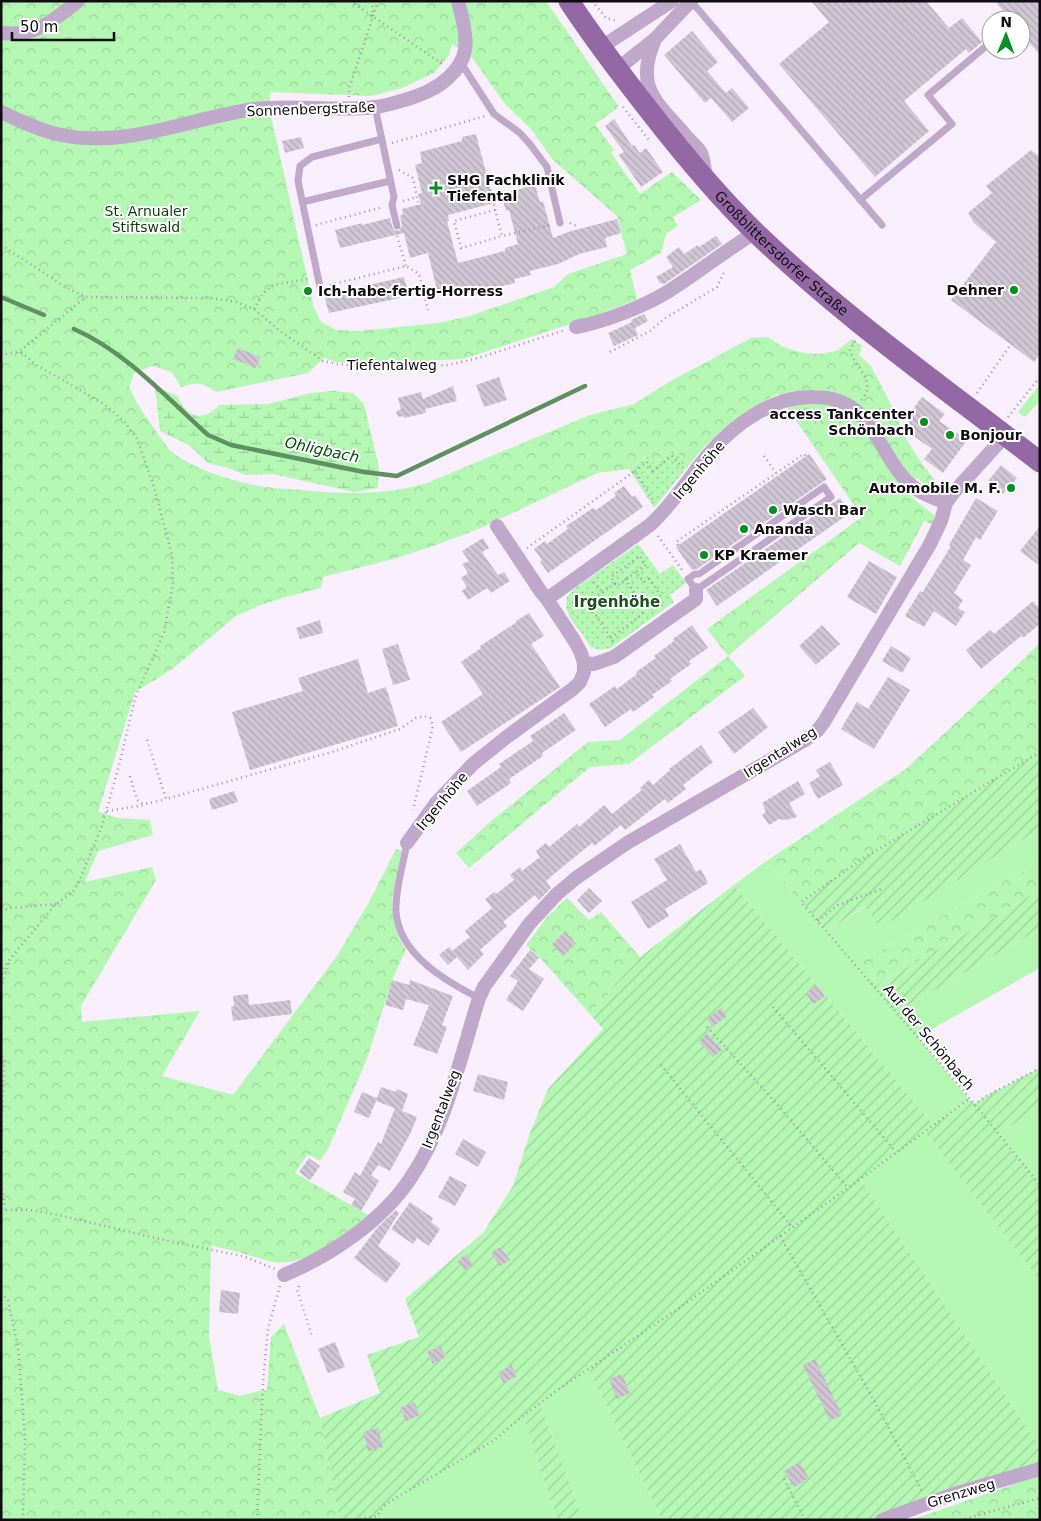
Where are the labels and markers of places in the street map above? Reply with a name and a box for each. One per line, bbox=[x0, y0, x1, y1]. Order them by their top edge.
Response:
place label: SHG Fachklinik Tiefental bbox=[447, 172, 565, 204]
marker: SHG Fachklinik Tiefental bbox=[429, 181, 443, 195]
place label: Dehner bbox=[947, 282, 1004, 298]
place label: Ich-habe-fertig-Horress bbox=[318, 283, 503, 299]
marker: Dehner bbox=[1008, 284, 1020, 296]
marker: Ich-habe-fertig-Horress bbox=[302, 285, 314, 297]
place label: access Tankcenter Schönbach bbox=[770, 406, 914, 438]
marker: access Tankcenter Schönbach bbox=[918, 416, 930, 428]
place label: Bonjour bbox=[960, 427, 1022, 443]
marker: Bonjour bbox=[944, 429, 956, 441]
place label: Automobile M. F. bbox=[869, 480, 1001, 496]
marker: Automobile M. F. bbox=[1005, 482, 1017, 494]
place label: Wasch Bar bbox=[783, 502, 866, 518]
marker: Wasch Bar bbox=[767, 504, 779, 516]
place label: Ananda bbox=[754, 521, 814, 537]
marker: Ananda bbox=[738, 523, 750, 535]
place label: KP Kraemer bbox=[714, 547, 808, 563]
marker: KP Kraemer bbox=[698, 549, 710, 561]

